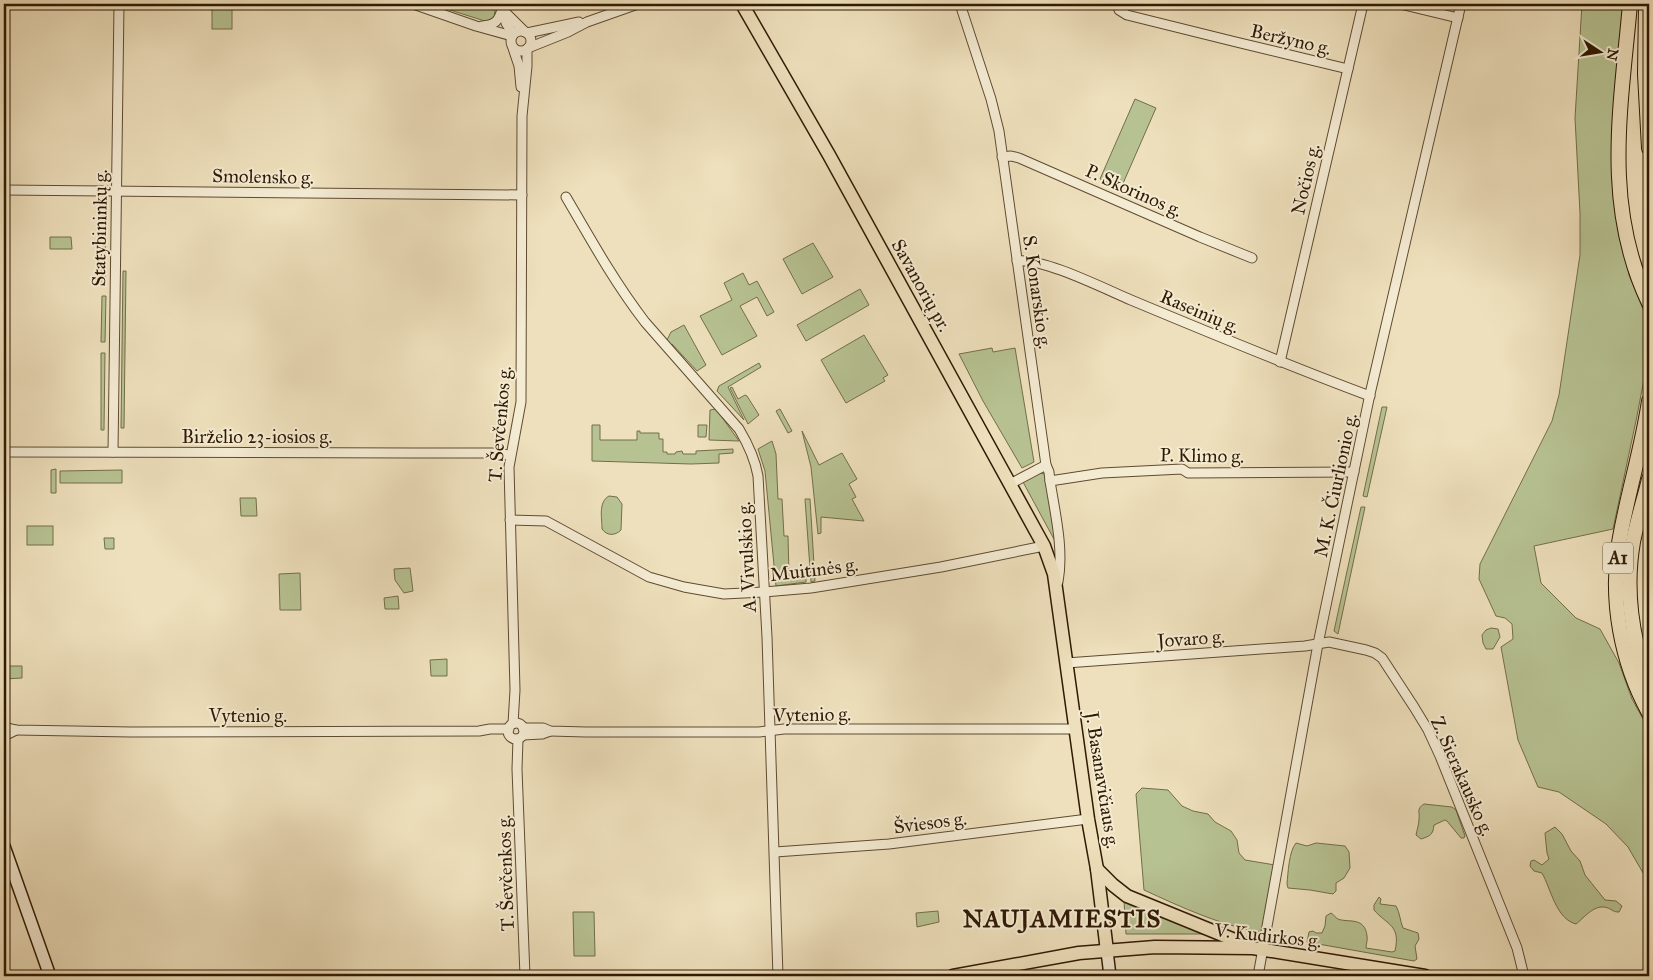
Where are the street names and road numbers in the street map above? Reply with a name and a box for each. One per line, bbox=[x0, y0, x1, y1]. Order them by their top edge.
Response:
street label: Beržyno g. bbox=[1248, 19, 1334, 61]
street label: Nočios g. bbox=[1286, 141, 1326, 217]
street label: P. Skorinos g. bbox=[1081, 159, 1186, 223]
street label: Smolensko g. bbox=[212, 164, 314, 190]
street label: Statybininkų g. bbox=[87, 169, 113, 287]
street label: S. Konarskio g. bbox=[1017, 234, 1057, 351]
street label: Savanorių pr. bbox=[887, 235, 956, 336]
street label: Raseinių g. bbox=[1156, 284, 1243, 339]
street label: T. Ševčenkos g. bbox=[483, 365, 517, 483]
street label: M. K. Čiurlionio g. bbox=[1309, 411, 1363, 560]
street label: Birželio 23-iosios g. bbox=[182, 425, 332, 449]
street label: P. Klimo g. bbox=[1160, 443, 1244, 469]
street label: A. Vivulskio g. bbox=[732, 501, 762, 614]
road number: A1 bbox=[1603, 542, 1633, 574]
street label: Muitinės g. bbox=[769, 553, 860, 587]
street label: Jovaro g. bbox=[1155, 625, 1226, 653]
street label: Vytenio g. bbox=[772, 702, 851, 728]
street label: Vytenio g. bbox=[208, 704, 287, 728]
street label: J. Basanavičiaus g. bbox=[1079, 708, 1125, 850]
street label: Z. Sierakausko g. bbox=[1425, 713, 1499, 840]
street label: Šviesos g. bbox=[892, 807, 968, 839]
street label: T. Ševčenkos g. bbox=[492, 814, 520, 932]
street label: V. Kudirkos g. bbox=[1212, 918, 1322, 954]

